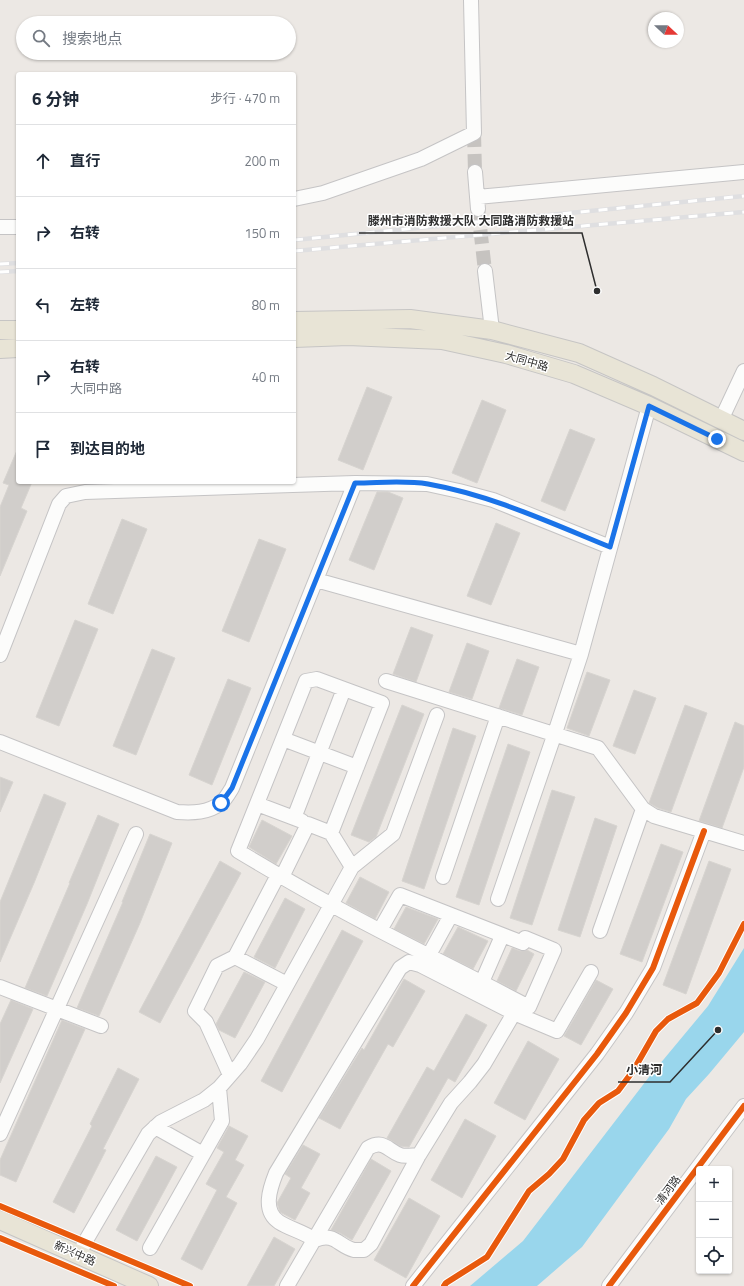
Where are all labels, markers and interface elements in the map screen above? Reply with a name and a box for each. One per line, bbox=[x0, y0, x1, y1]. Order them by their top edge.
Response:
north arrow bbox=[648, 12, 684, 48]
search box bbox=[16, 16, 296, 60]
icon: search bbox=[30, 27, 52, 49]
text: 搜索地点 bbox=[62, 27, 122, 50]
text: 6 分钟 bbox=[32, 86, 79, 112]
text: 步行 · 470 m bbox=[210, 88, 280, 108]
text: 直行 bbox=[70, 149, 100, 172]
icon: ahead bbox=[32, 150, 54, 172]
text: 200 m bbox=[244, 151, 280, 171]
callout: 滕州市消防救援大队 大同路消防救援站 bbox=[359, 209, 582, 233]
text: 滕州市消防救援大队 大同路消防救援站 bbox=[368, 211, 574, 230]
text: 右转 bbox=[70, 221, 100, 244]
icon: right bbox=[32, 222, 54, 244]
text: 150 m bbox=[244, 223, 280, 243]
text: 左转 bbox=[70, 293, 100, 316]
icon: left bbox=[32, 294, 54, 316]
text: 80 m bbox=[252, 295, 280, 315]
street label: 大同中路 bbox=[504, 347, 550, 375]
text: 右转 bbox=[70, 355, 100, 378]
icon: right bbox=[32, 366, 54, 388]
text: 40 m bbox=[252, 367, 280, 387]
text: 大同中路 bbox=[70, 378, 122, 398]
route end bbox=[708, 430, 726, 448]
text: 到达目的地 bbox=[70, 437, 145, 460]
icon: arrive bbox=[32, 438, 54, 460]
route start bbox=[212, 794, 230, 812]
callout: 小清河 bbox=[618, 1058, 670, 1082]
text: 小清河 bbox=[626, 1060, 662, 1079]
map controls bbox=[696, 1166, 732, 1274]
button: + bbox=[696, 1166, 732, 1202]
street label: 清河路 bbox=[652, 1172, 684, 1208]
button: − bbox=[696, 1202, 732, 1238]
street label: 新兴中路 bbox=[52, 1237, 98, 1269]
button: locate bbox=[696, 1238, 732, 1274]

